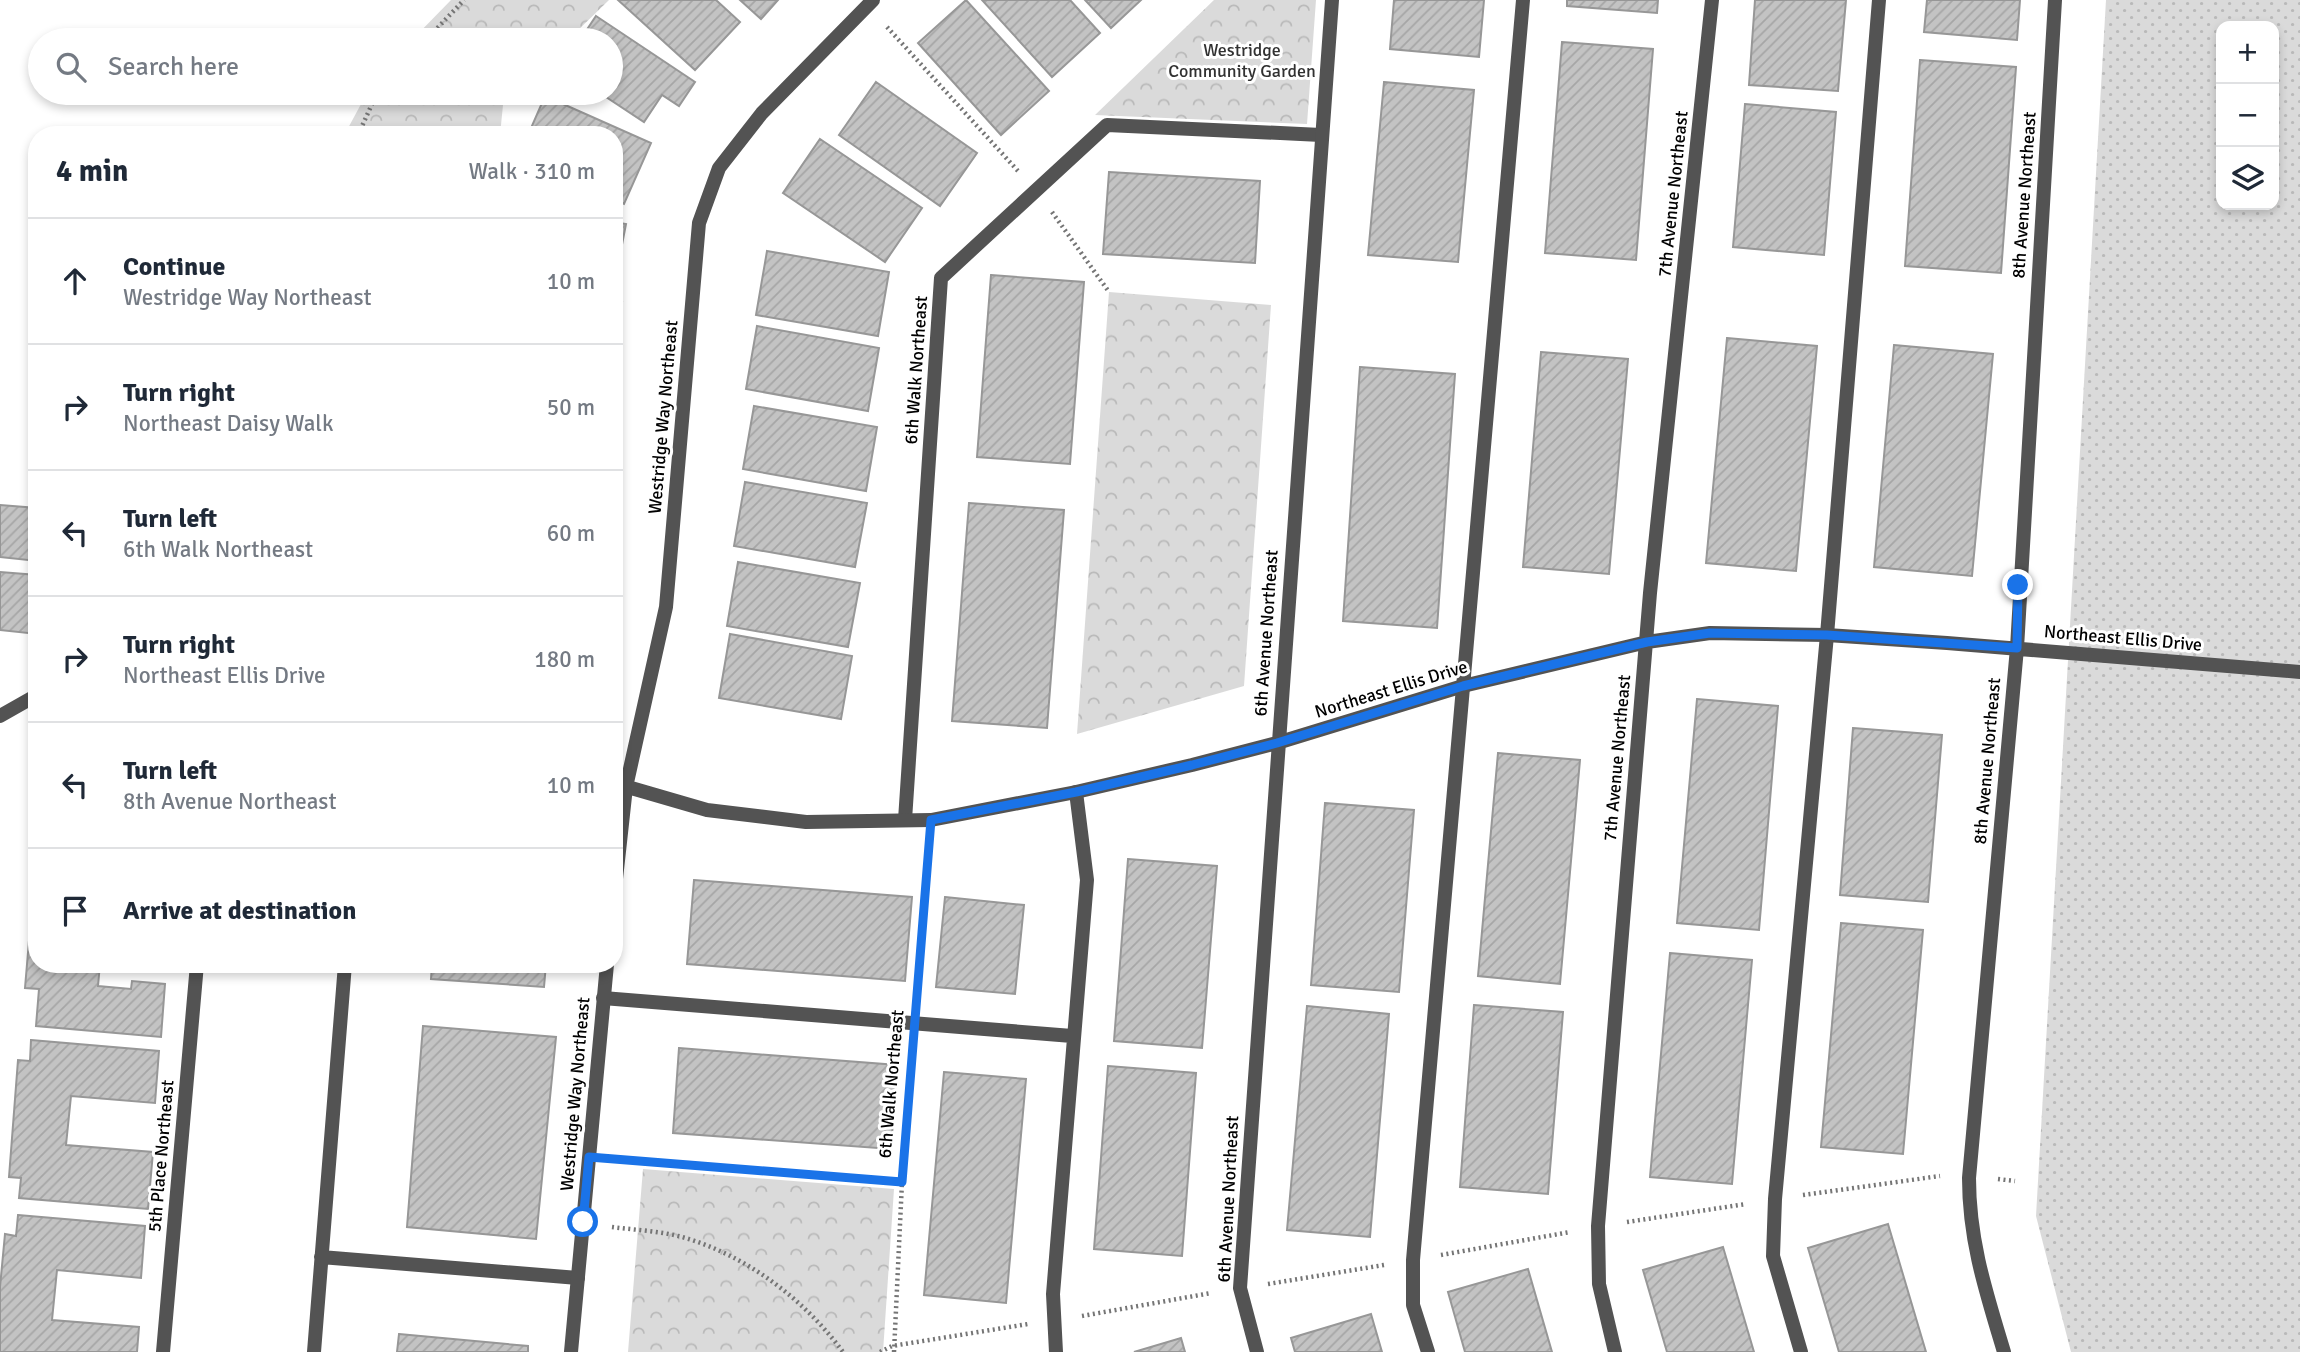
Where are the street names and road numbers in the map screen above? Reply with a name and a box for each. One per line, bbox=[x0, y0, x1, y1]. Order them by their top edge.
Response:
street label: 7th Avenue Northeast bbox=[1653, 110, 1693, 278]
street label: 8th Avenue Northeast bbox=[2007, 111, 2041, 279]
street label: 6th Walk Northeast bbox=[900, 295, 932, 445]
street label: Westridge Way Northeast bbox=[644, 319, 682, 515]
street label: 6th Avenue Northeast bbox=[1249, 549, 1283, 717]
street label: Northeast Ellis Drive bbox=[2043, 620, 2203, 656]
street label: Northeast Ellis Drive bbox=[1312, 655, 1470, 723]
street label: 7th Avenue Northeast bbox=[1599, 674, 1635, 842]
street label: 8th Avenue Northeast bbox=[1969, 677, 2005, 845]
street label: Westridge Way Northeast bbox=[556, 996, 594, 1192]
street label: 6th Walk Northeast bbox=[874, 1009, 908, 1159]
street label: 5th Place Northeast bbox=[143, 1079, 179, 1233]
street label: 6th Avenue Northeast bbox=[1213, 1115, 1243, 1283]

